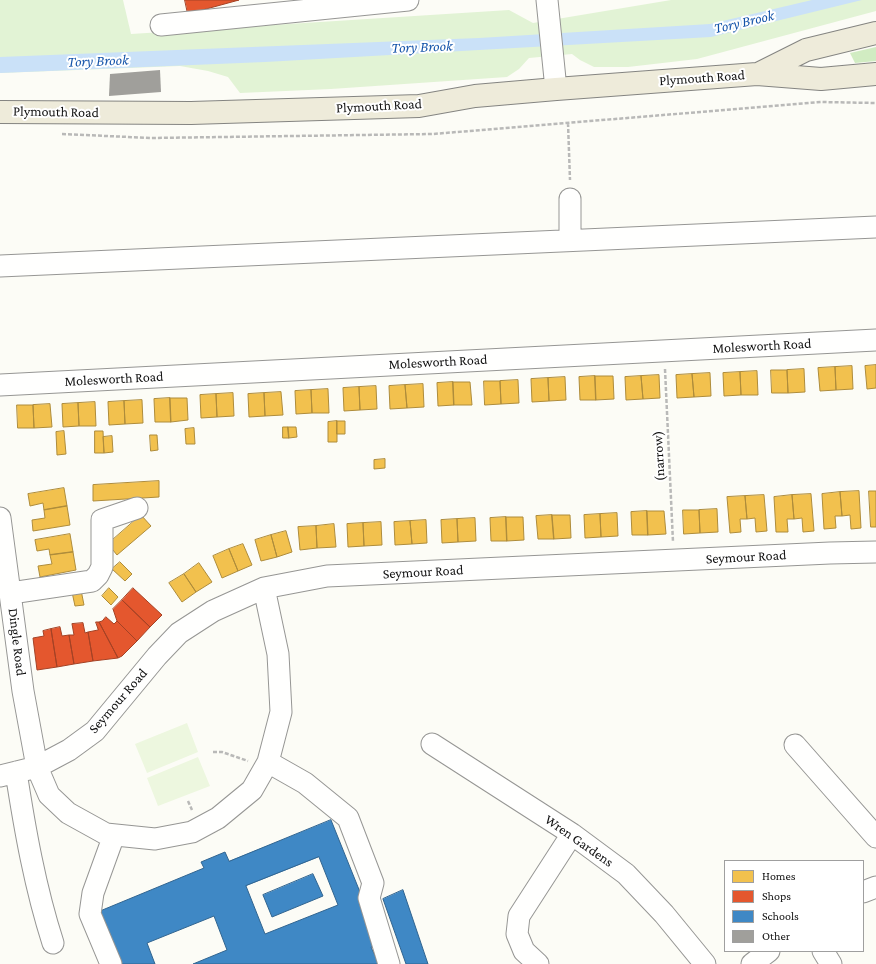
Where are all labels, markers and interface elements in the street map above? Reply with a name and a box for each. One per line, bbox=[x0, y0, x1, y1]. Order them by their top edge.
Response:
water label: Tory Brook bbox=[712, 6, 776, 38]
water label: Tory Brook bbox=[391, 37, 453, 57]
water label: Tory Brook bbox=[67, 51, 129, 71]
street label: Plymouth Road bbox=[659, 67, 745, 89]
street label: Plymouth Road bbox=[336, 95, 422, 117]
street label: Plymouth Road bbox=[13, 103, 99, 121]
street label: Molesworth Road bbox=[712, 335, 812, 357]
street label: Molesworth Road bbox=[388, 351, 488, 373]
street label: Molesworth Road bbox=[64, 368, 164, 390]
street label: (narrow) bbox=[649, 430, 669, 482]
street label: Seymour Road bbox=[705, 546, 787, 568]
street label: Seymour Road bbox=[382, 561, 464, 583]
street label: Dingle Road bbox=[5, 607, 29, 677]
street label: Seymour Road bbox=[85, 665, 151, 737]
street label: Wren Gardens bbox=[541, 811, 617, 871]
legend bbox=[724, 860, 864, 952]
text: Homes bbox=[762, 869, 795, 883]
text: Shops bbox=[762, 889, 791, 903]
text: Schools bbox=[762, 909, 799, 923]
text: Other bbox=[762, 929, 790, 943]

